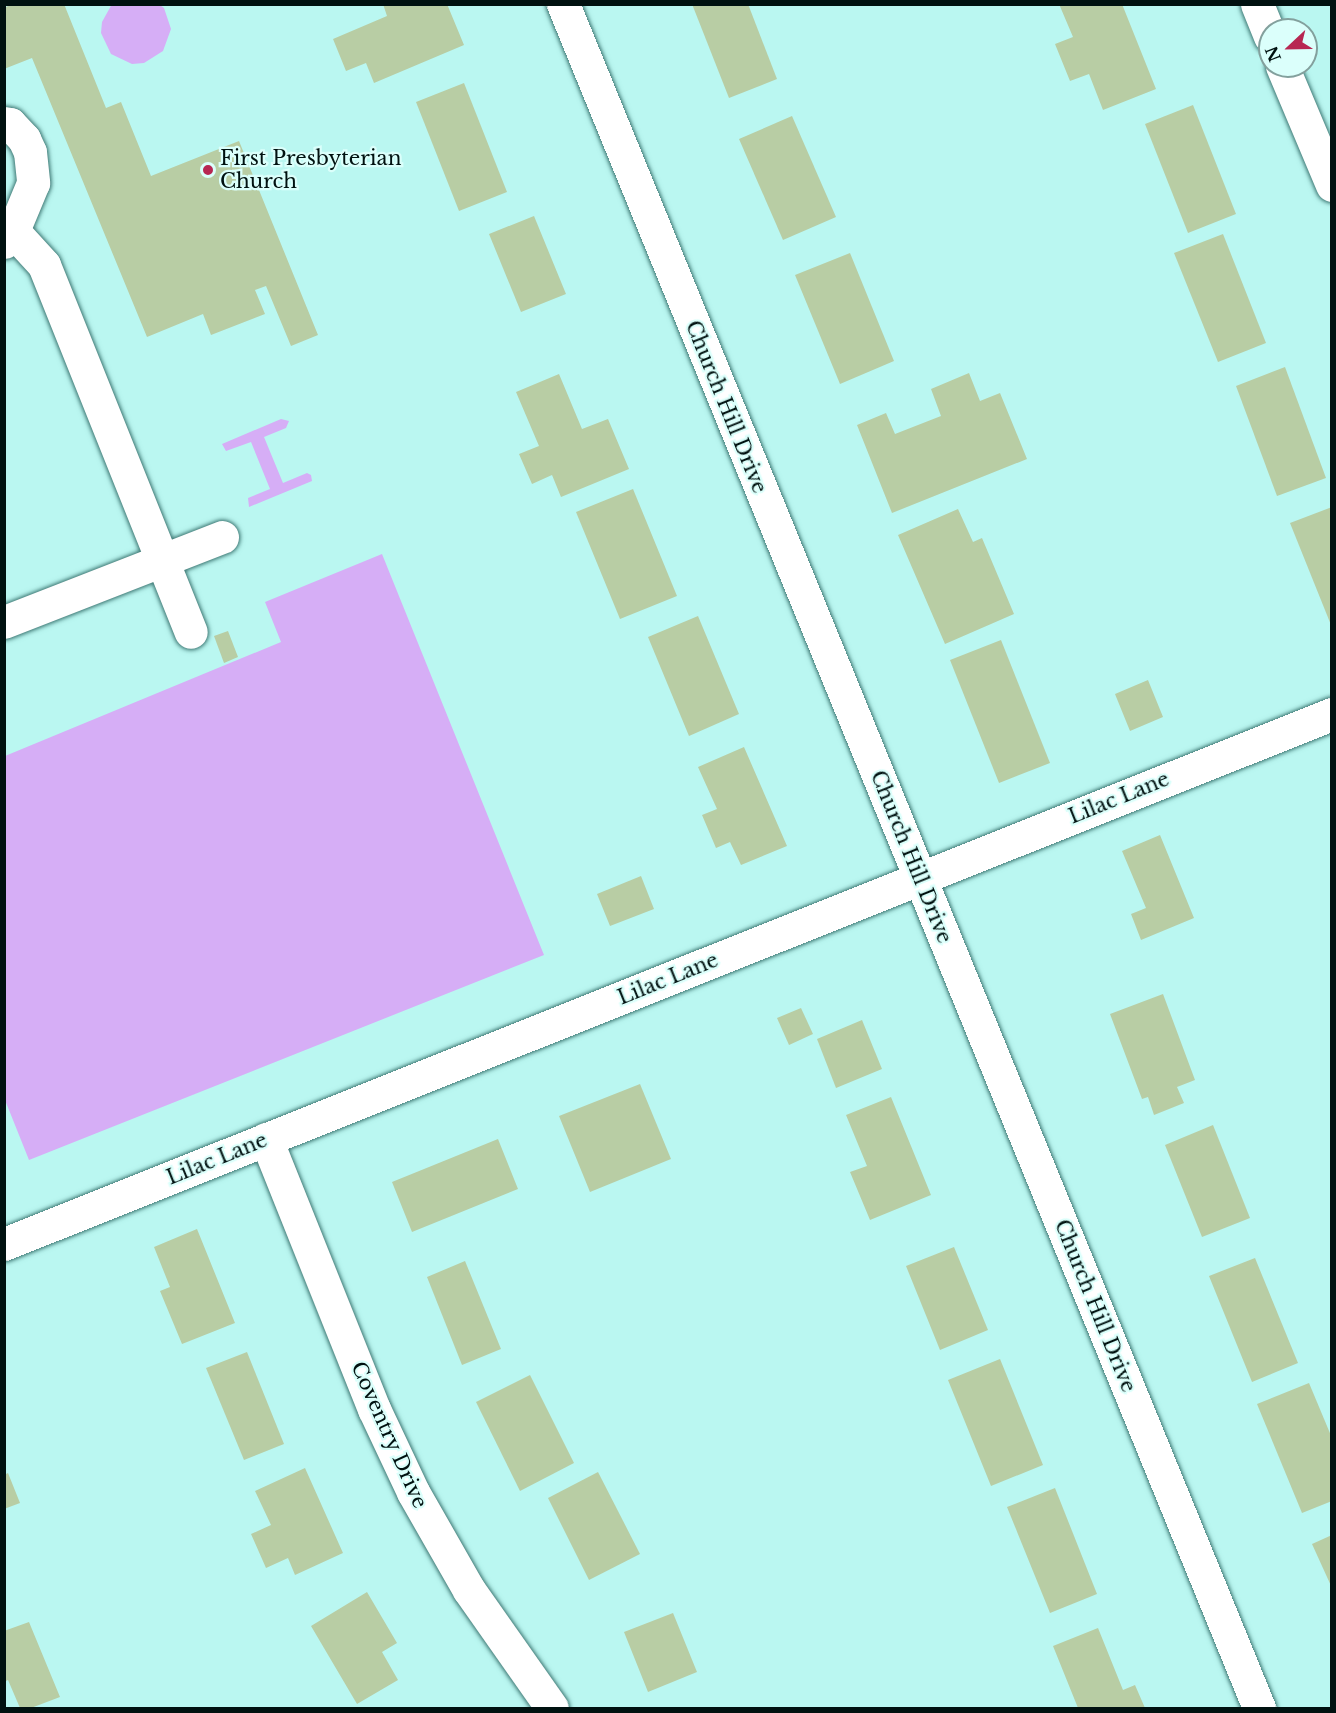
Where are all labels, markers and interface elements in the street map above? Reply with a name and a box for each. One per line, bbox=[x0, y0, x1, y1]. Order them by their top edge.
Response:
north arrow bbox=[1258, 18, 1318, 78]
text: N bbox=[1261, 43, 1285, 65]
place label: First Presbyterian Church bbox=[220, 146, 401, 193]
marker: First Presbyterian Church bbox=[201, 163, 215, 177]
street label: Church Hill Drive bbox=[680, 317, 772, 497]
street label: Church Hill Drive bbox=[865, 767, 957, 947]
street label: Lilac Lane bbox=[1065, 767, 1173, 829]
street label: Lilac Lane bbox=[614, 948, 722, 1010]
street label: Lilac Lane bbox=[163, 1128, 271, 1190]
street label: Church Hill Drive bbox=[1049, 1216, 1141, 1396]
street label: Coventry Drive bbox=[346, 1358, 432, 1512]

